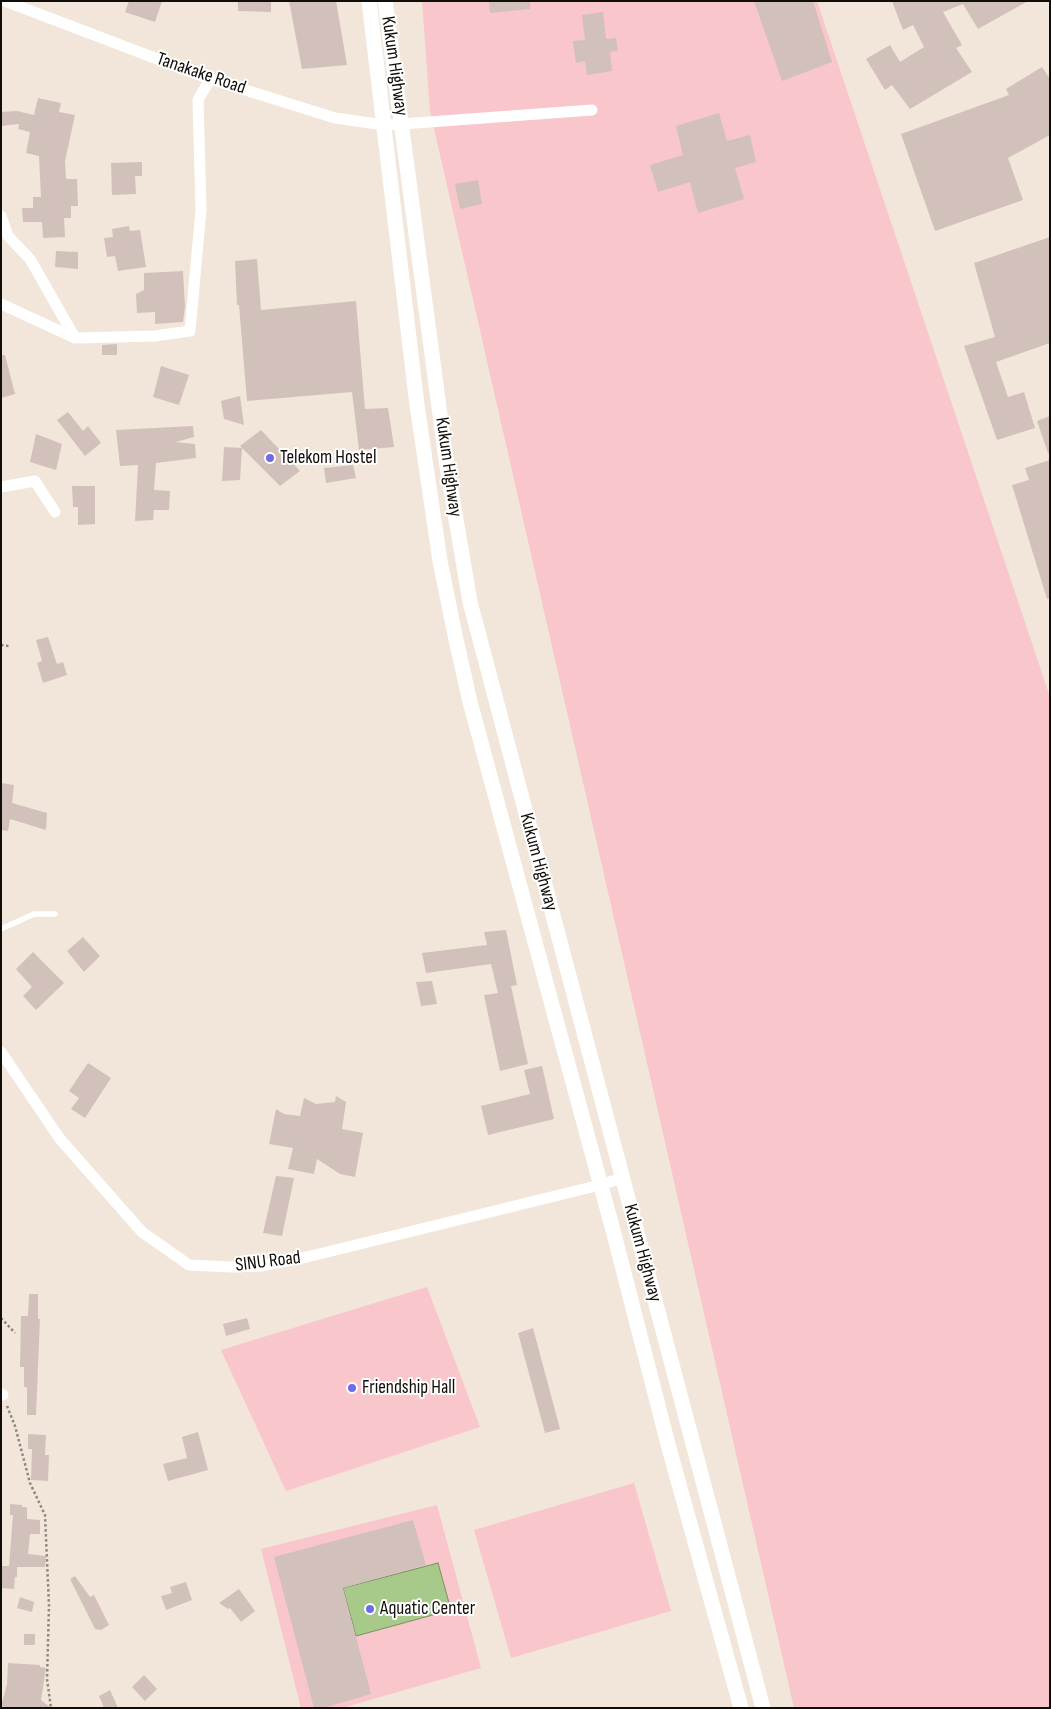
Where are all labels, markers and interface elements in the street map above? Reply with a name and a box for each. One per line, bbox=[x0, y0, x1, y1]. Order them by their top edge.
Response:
street label: Kukum Highway bbox=[376, 15, 412, 117]
street label: Tanakake Road bbox=[153, 48, 249, 100]
street label: Kukum Highway bbox=[430, 416, 466, 518]
place label: Telekom Hostel bbox=[280, 447, 377, 469]
marker: Telekom Hostel bbox=[264, 452, 276, 464]
street label: Kukum Highway bbox=[514, 810, 562, 914]
street label: Kukum Highway bbox=[618, 1201, 666, 1305]
street label: SINU Road bbox=[234, 1247, 302, 1277]
place label: Friendship Hall bbox=[362, 1377, 455, 1399]
marker: Friendship Hall bbox=[346, 1382, 358, 1394]
place label: Aquatic Center bbox=[380, 1598, 475, 1620]
marker: Aquatic Center bbox=[364, 1603, 376, 1615]

